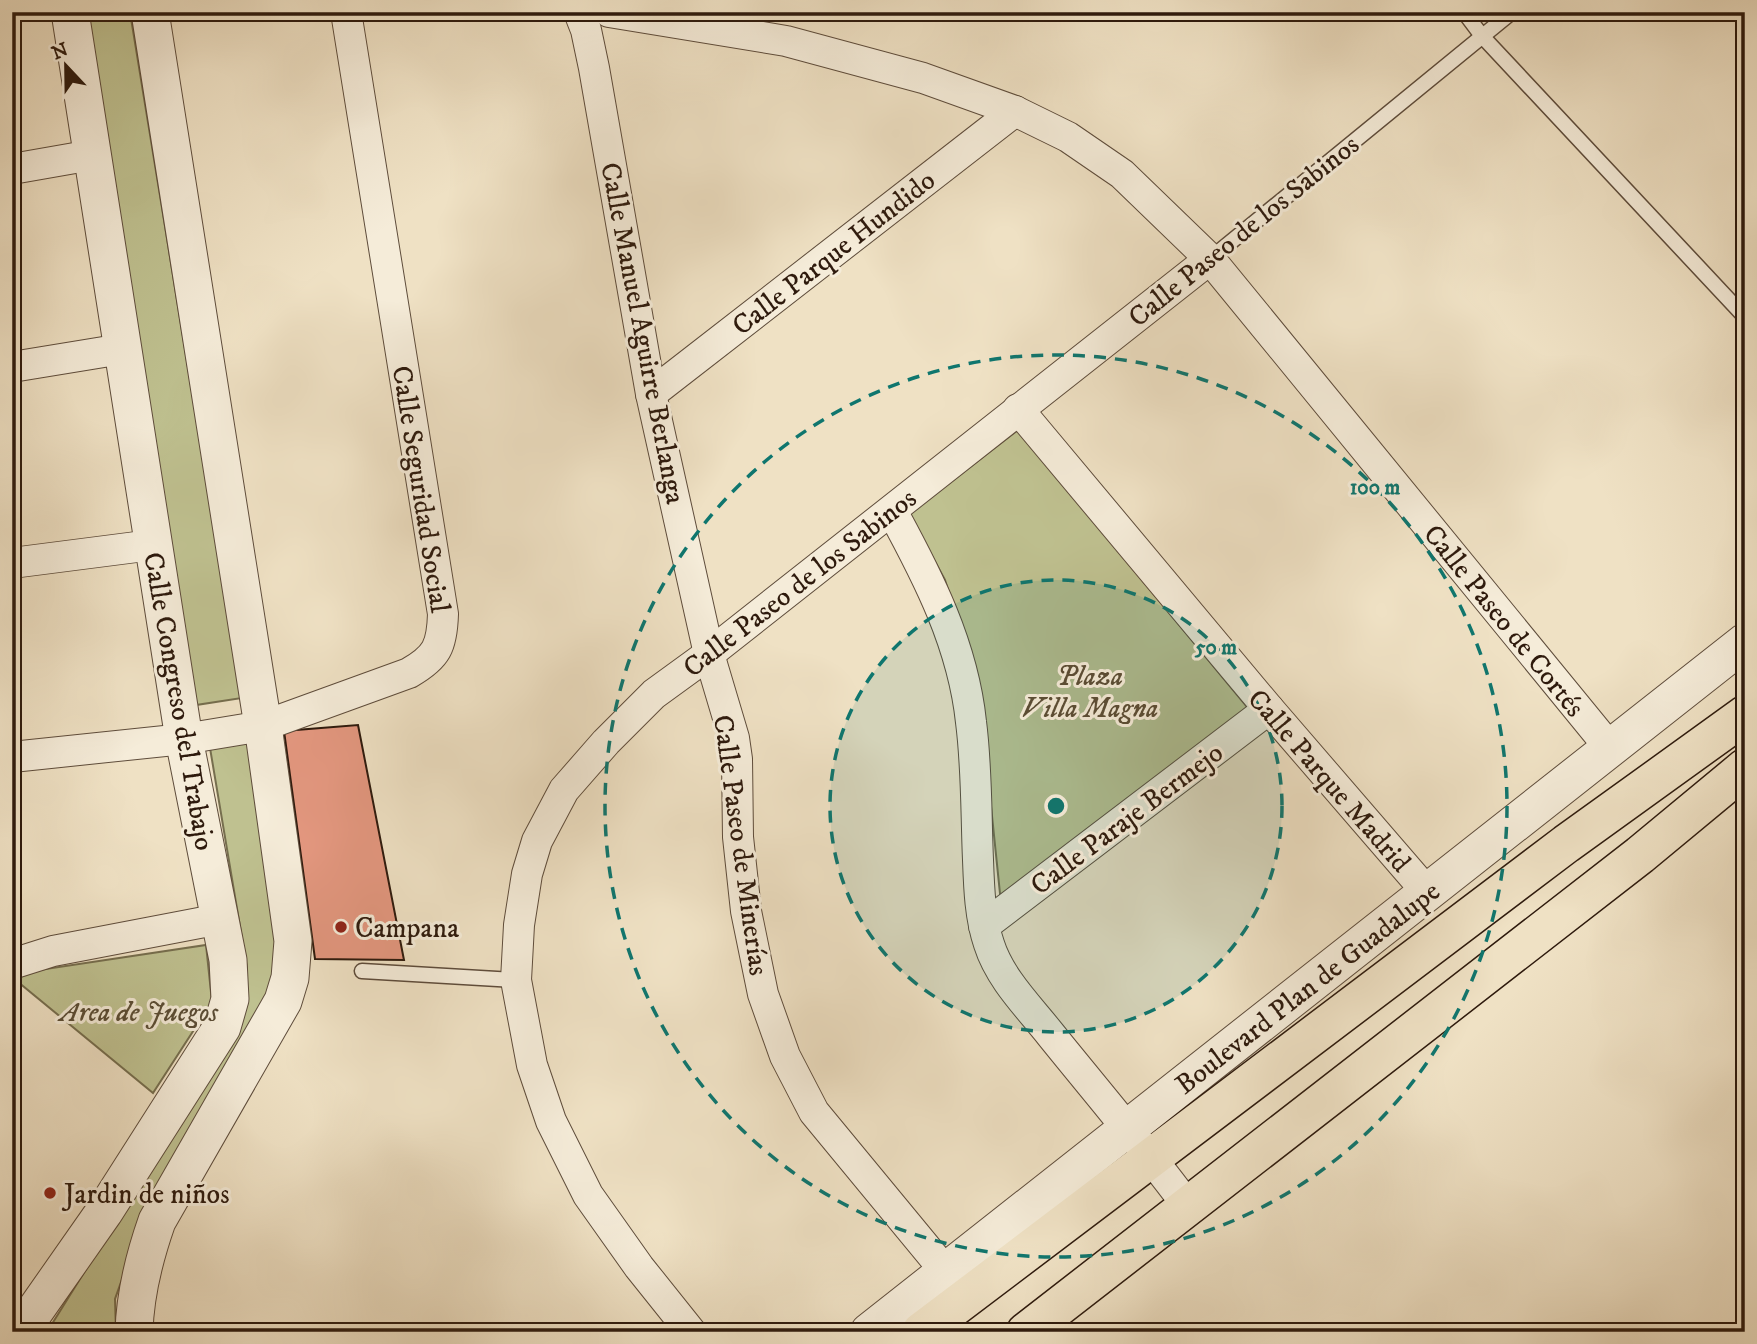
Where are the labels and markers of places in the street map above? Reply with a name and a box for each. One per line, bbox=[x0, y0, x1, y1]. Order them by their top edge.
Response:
centre of rings bbox=[1044, 794, 1068, 818]
place label: Campana bbox=[355, 911, 459, 946]
marker: Campana bbox=[333, 919, 349, 935]
place label: Jardin de niños bbox=[61, 1177, 230, 1212]
marker: Jardin de niños bbox=[42, 1185, 58, 1201]

